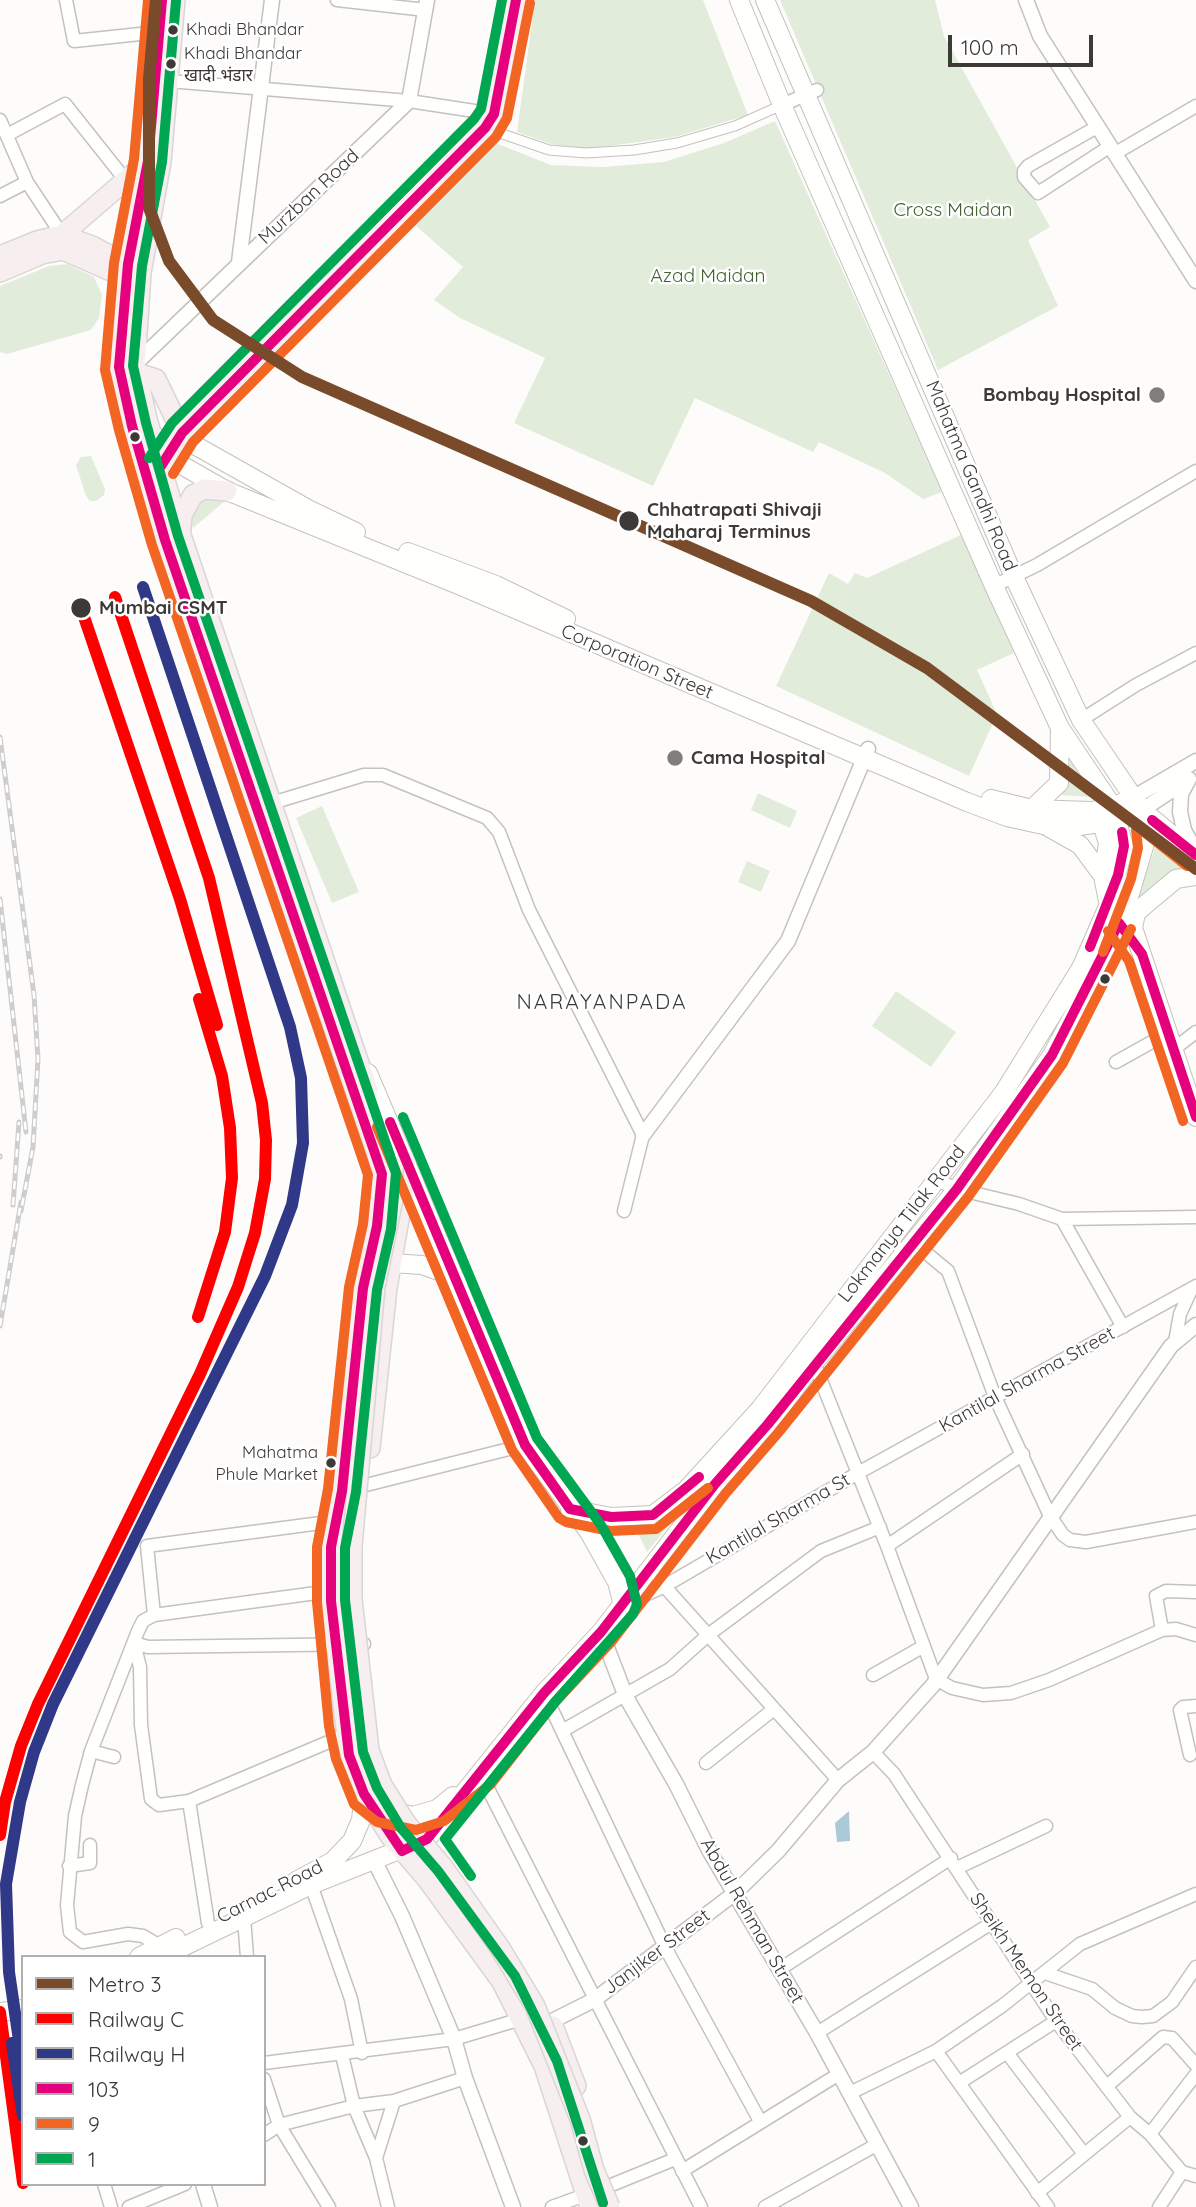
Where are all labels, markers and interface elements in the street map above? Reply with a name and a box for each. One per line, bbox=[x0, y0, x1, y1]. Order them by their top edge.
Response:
place label: Khadi Bhandar bbox=[186, 20, 304, 40]
scale bar bbox=[951, 21, 1096, 65]
marker: Khadi Bhandar bbox=[166, 23, 180, 37]
text: 100 m bbox=[961, 34, 1019, 60]
place label: Khadi Bhandar खादी भंडार bbox=[184, 44, 302, 84]
marker: Khadi Bhandar खादी भंडार bbox=[164, 57, 178, 71]
street label: Murzban Road bbox=[254, 145, 364, 249]
park label: Cross Maidan bbox=[893, 199, 1013, 221]
park label: Azad Maidan bbox=[651, 265, 765, 287]
street label: Mahatma Gandhi Road bbox=[921, 377, 1021, 575]
place label: Bombay Hospital bbox=[983, 384, 1141, 406]
marker: Bombay Hospital bbox=[1147, 385, 1167, 405]
unlabelled marker bbox=[128, 430, 142, 444]
place label: Chhatrapati Shivaji Maharaj Terminus bbox=[647, 499, 822, 543]
marker: Chhatrapati Shivaji Maharaj Terminus bbox=[617, 509, 641, 533]
marker: Mumbai CSMT bbox=[69, 596, 93, 620]
place label: Mumbai CSMT bbox=[99, 597, 228, 619]
street label: Corporation Street bbox=[558, 620, 716, 704]
place label: Cama Hospital bbox=[691, 747, 826, 769]
marker: Cama Hospital bbox=[665, 748, 685, 768]
unlabelled marker bbox=[1098, 972, 1112, 986]
district label: NARAYANPADA bbox=[518, 990, 686, 1016]
street label: Lokmanya Tilak Road bbox=[834, 1141, 970, 1307]
street label: Kantilal Sharma Street bbox=[935, 1322, 1119, 1438]
place label: Mahatma Phule Market bbox=[216, 1443, 318, 1483]
marker: Mahatma Phule Market bbox=[324, 1456, 338, 1470]
street label: Kantilal Sharma St bbox=[702, 1468, 854, 1570]
street label: Abdul Rehman Street bbox=[695, 1834, 809, 2008]
street label: Carnac Road bbox=[213, 1856, 327, 1928]
street label: Sheikh Memon Street bbox=[965, 1889, 1087, 2055]
street label: Janjiker Street bbox=[599, 1905, 715, 1999]
legend bbox=[21, 1955, 266, 2186]
text: Metro 3 bbox=[88, 1971, 161, 1997]
text: Railway C bbox=[88, 2006, 184, 2032]
text: Railway H bbox=[88, 2041, 185, 2067]
text: 103 bbox=[88, 2076, 119, 2102]
text: 9 bbox=[88, 2111, 100, 2137]
unlabelled marker bbox=[576, 2134, 590, 2148]
text: 1 bbox=[88, 2146, 96, 2172]

